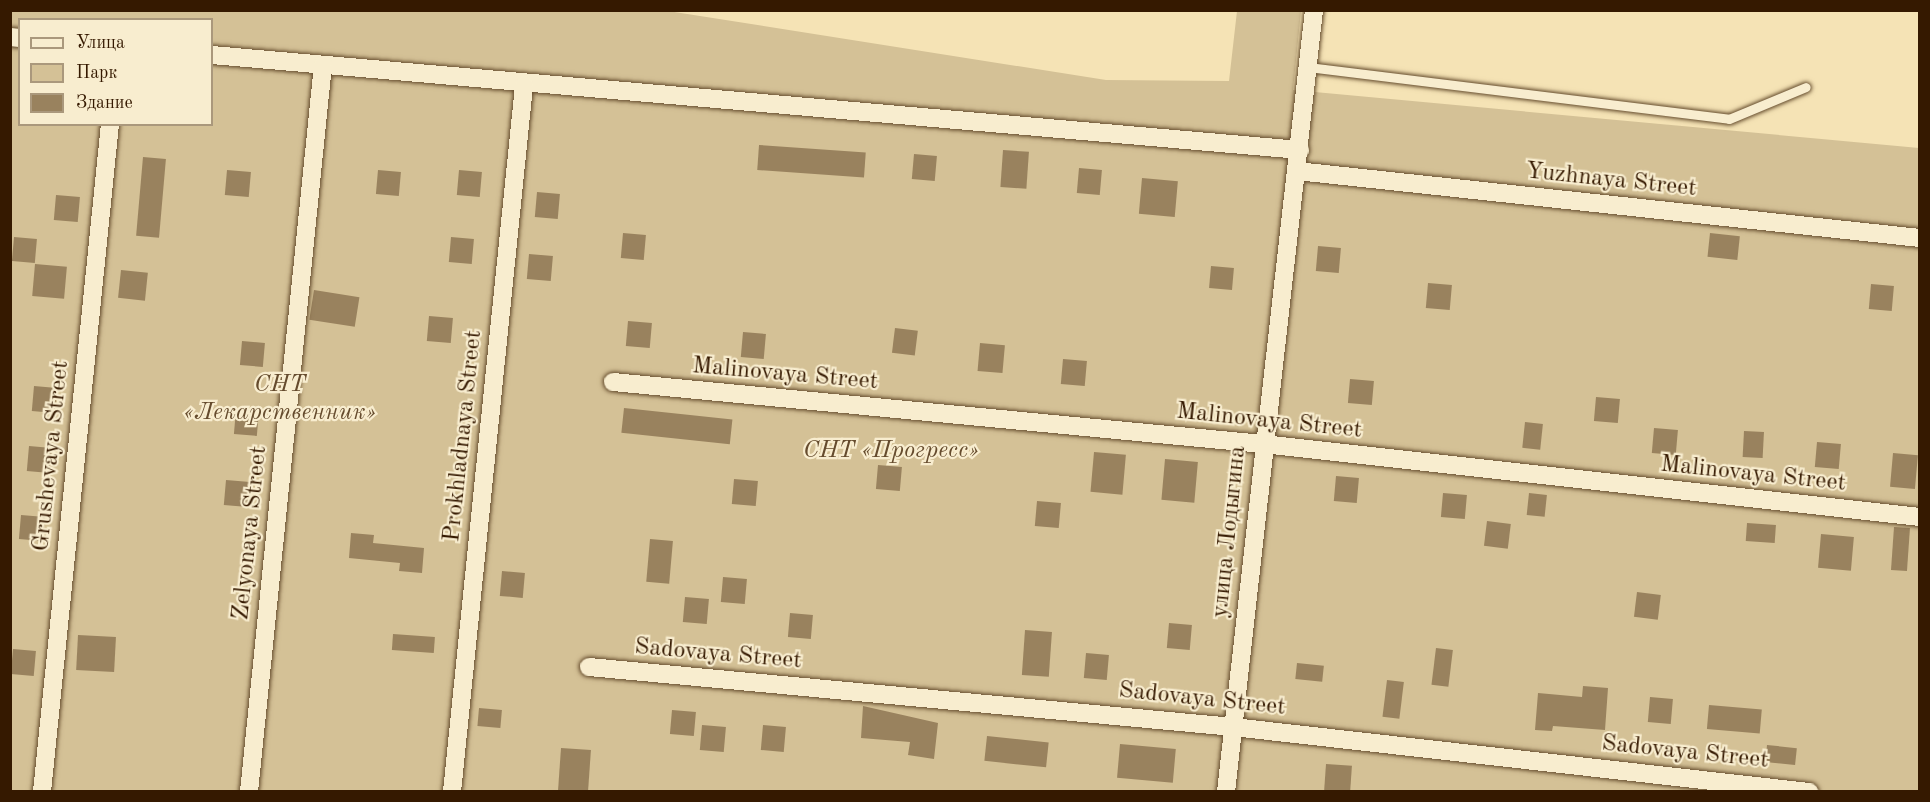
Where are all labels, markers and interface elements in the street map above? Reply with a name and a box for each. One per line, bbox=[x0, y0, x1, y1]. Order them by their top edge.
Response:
legend bbox=[18, 18, 213, 126]
text: Улица bbox=[76, 34, 125, 52]
text: Парк bbox=[76, 64, 117, 82]
text: Здание bbox=[76, 94, 133, 112]
street label: Yuzhnaya Street bbox=[1524, 158, 1698, 204]
street label: Prokhladnaya Street bbox=[439, 329, 489, 543]
street label: Malinovaya Street bbox=[691, 353, 879, 397]
street label: Grushevaya Street bbox=[28, 359, 76, 553]
park label: СНТ «Лекарственник» bbox=[184, 372, 376, 428]
street label: Malinovaya Street bbox=[1175, 398, 1363, 446]
park label: СНТ «Прогресс» bbox=[803, 438, 979, 466]
street label: Zelyonaya Street bbox=[228, 444, 274, 622]
street label: улица Лодыгина bbox=[1207, 445, 1253, 619]
street label: Malinovaya Street bbox=[1659, 451, 1847, 499]
street label: Sadovaya Street bbox=[633, 633, 803, 677]
street label: Sadovaya Street bbox=[1117, 677, 1287, 723]
street label: Sadovaya Street bbox=[1600, 730, 1770, 776]

